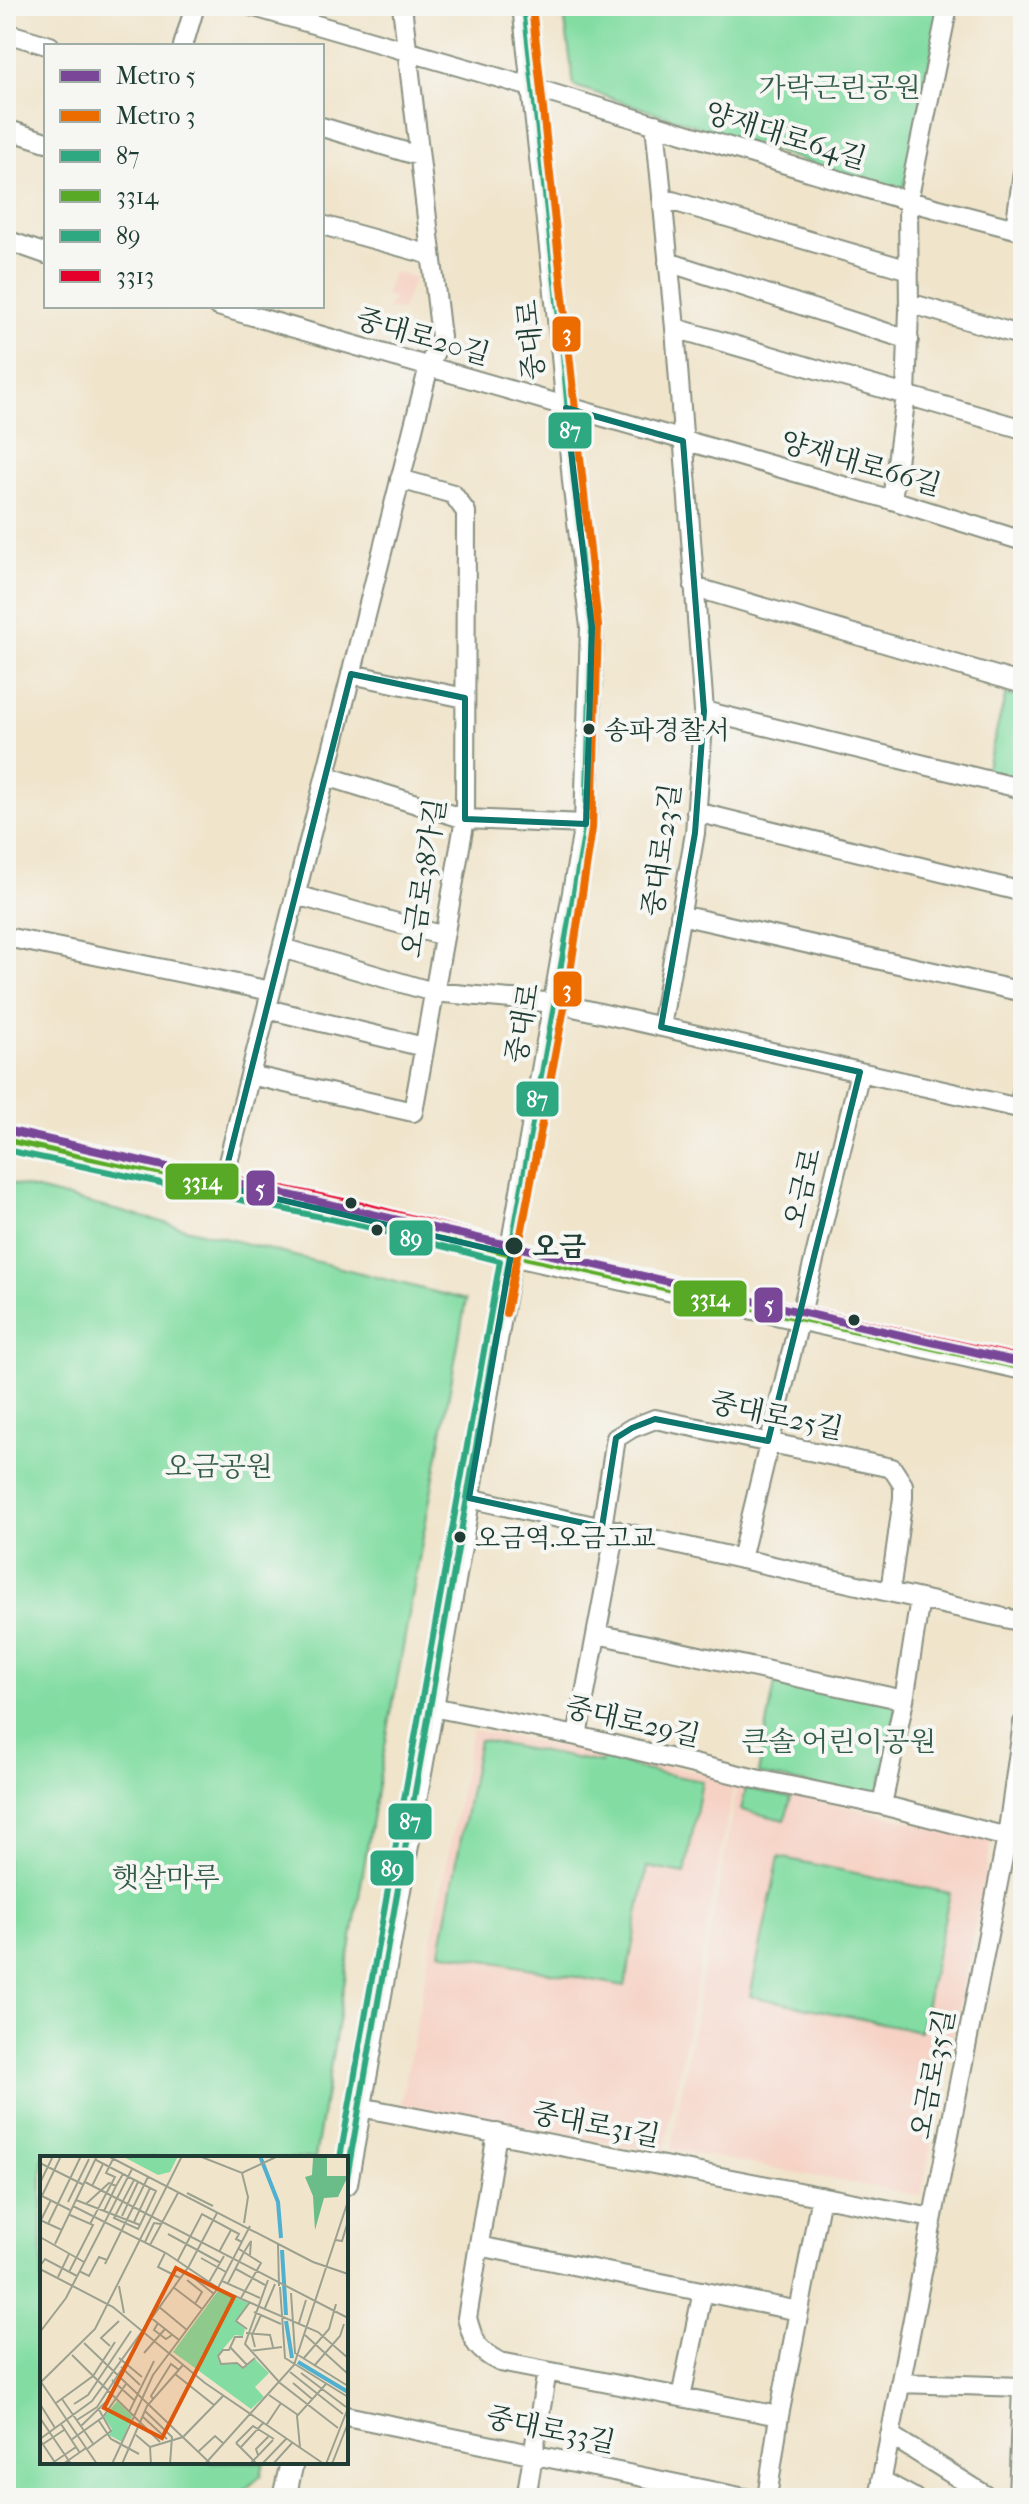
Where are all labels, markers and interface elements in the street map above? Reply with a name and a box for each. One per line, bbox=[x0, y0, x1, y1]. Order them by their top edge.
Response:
legend bbox=[44, 44, 324, 308]
text: Metro 5 bbox=[116, 62, 196, 90]
park label: 가락근린공원 bbox=[759, 71, 921, 104]
street label: 양재대로64길 bbox=[701, 95, 870, 176]
text: Metro 3 bbox=[116, 102, 195, 130]
text: 87 bbox=[116, 142, 140, 170]
text: 3314 bbox=[116, 182, 159, 210]
text: 89 bbox=[116, 222, 141, 250]
text: 3313 bbox=[116, 262, 154, 290]
street label: 중대로 bbox=[511, 298, 550, 382]
street label: 중대로20길 bbox=[352, 302, 494, 371]
line badge: 3 bbox=[551, 315, 582, 353]
text: 3 bbox=[562, 321, 572, 347]
line badge: 87 bbox=[547, 411, 593, 450]
text: 87 bbox=[559, 418, 581, 444]
street label: 양재대로66길 bbox=[777, 425, 945, 502]
place label: 송파경찰서 bbox=[604, 715, 730, 746]
marker: 송파경찰서 bbox=[581, 721, 597, 737]
street label: 중대로23길 bbox=[636, 781, 687, 919]
street label: 오금로38가길 bbox=[395, 796, 452, 960]
line badge: 3 bbox=[552, 970, 583, 1008]
text: 3 bbox=[562, 977, 572, 1003]
street label: 중대로 bbox=[499, 980, 546, 1066]
line badge: 87 bbox=[515, 1080, 560, 1118]
text: 87 bbox=[526, 1087, 548, 1113]
street label: 오금로 bbox=[777, 1145, 828, 1231]
line badge: 3314 bbox=[164, 1162, 240, 1201]
text: 3314 bbox=[183, 1169, 222, 1195]
line badge: 5 bbox=[245, 1169, 276, 1207]
text: 5 bbox=[255, 1176, 265, 1202]
unlabelled marker bbox=[343, 1195, 359, 1211]
line badge: 89 bbox=[388, 1219, 434, 1257]
unlabelled marker bbox=[369, 1222, 385, 1238]
text: 89 bbox=[400, 1226, 422, 1252]
place label: 오금 bbox=[532, 1230, 586, 1263]
marker: 오금 bbox=[503, 1235, 525, 1257]
line badge: 3314 bbox=[672, 1279, 748, 1318]
text: 3314 bbox=[691, 1286, 730, 1312]
line badge: 5 bbox=[753, 1286, 784, 1324]
text: 5 bbox=[764, 1292, 774, 1318]
unlabelled marker bbox=[846, 1312, 862, 1328]
street label: 중대로25길 bbox=[708, 1385, 846, 1446]
park label: 오금공원 bbox=[165, 1450, 273, 1483]
place label: 오금역.오금고교 bbox=[475, 1523, 656, 1554]
marker: 오금역.오금고교 bbox=[452, 1529, 468, 1545]
street label: 중대로29길 bbox=[562, 1690, 703, 1753]
park label: 큰솔 어린이공원 bbox=[741, 1725, 937, 1758]
line badge: 87 bbox=[387, 1802, 433, 1841]
text: 87 bbox=[399, 1809, 421, 1835]
line badge: 89 bbox=[369, 1849, 415, 1887]
text: 89 bbox=[381, 1856, 403, 1882]
park label: 햇살마루 bbox=[112, 1861, 220, 1894]
street label: 오금로35길 bbox=[904, 2006, 961, 2142]
street label: 중대로31길 bbox=[529, 2096, 663, 2153]
inset map bbox=[40, 2156, 348, 2464]
street label: 중대로33길 bbox=[483, 2400, 618, 2459]

